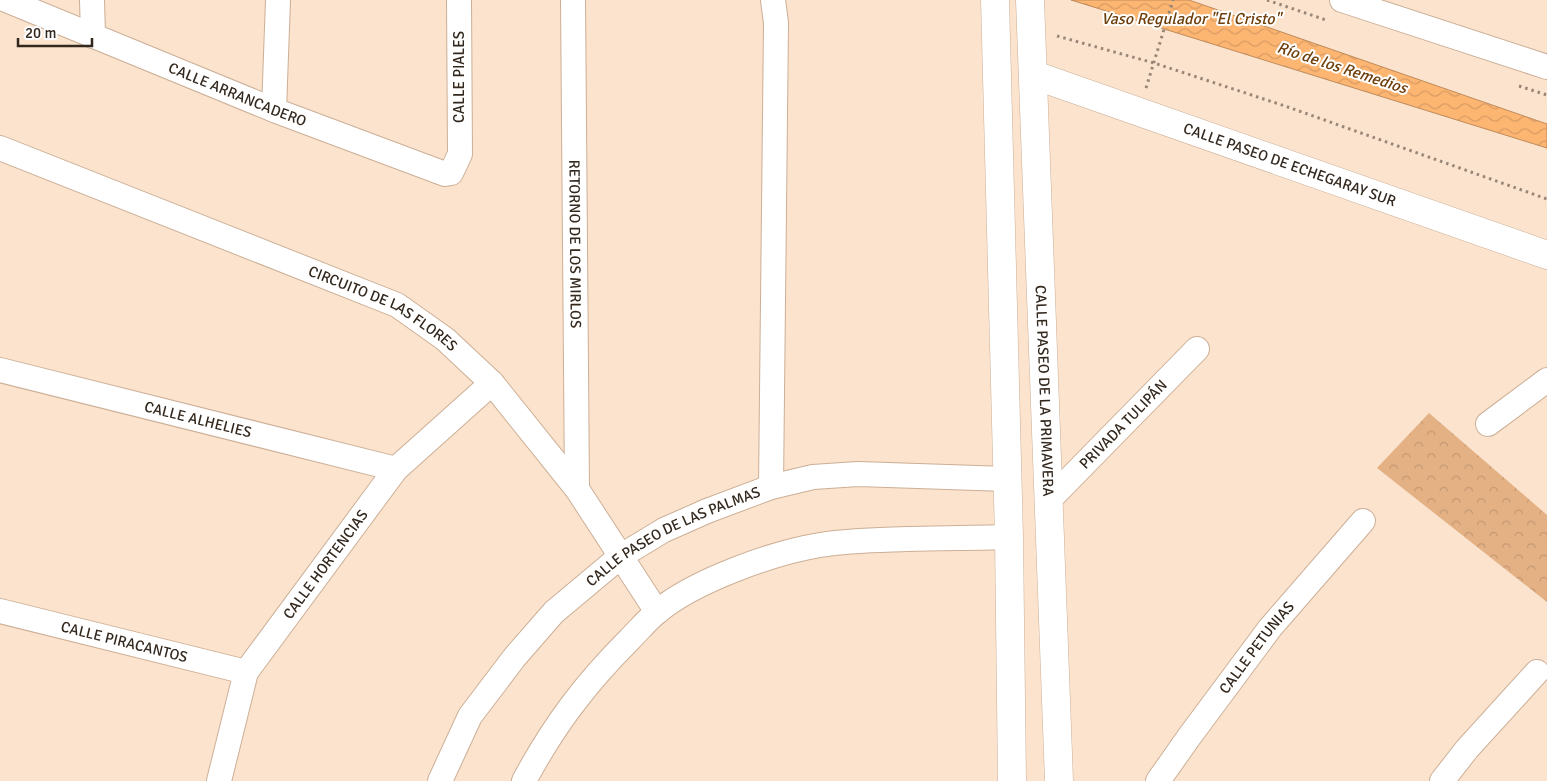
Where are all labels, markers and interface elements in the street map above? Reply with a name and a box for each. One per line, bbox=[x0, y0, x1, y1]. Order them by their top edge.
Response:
water label: Vaso Regulador "El Cristo" bbox=[1101, 9, 1284, 29]
scale bar bbox=[18, 15, 91, 47]
text: 20 m bbox=[25, 24, 56, 42]
street label: CALLE PIALES bbox=[450, 31, 468, 123]
water label: Río de los Remedios bbox=[1275, 38, 1411, 99]
street label: CALLE ARRANCADERO bbox=[166, 59, 309, 130]
street label: CALLE PASEO DE ECHEGARAY SUR bbox=[1181, 119, 1398, 210]
street label: RETORNO DE LOS MIRLOS bbox=[565, 160, 585, 328]
street label: CIRCUITO DE LAS FLORES bbox=[306, 262, 461, 355]
street label: CALLE PASEO DE LA PRIMAVERA bbox=[1032, 285, 1057, 497]
street label: PRIVADA TULIPÁN bbox=[1076, 376, 1171, 473]
street label: CALLE ALHELIES bbox=[142, 397, 253, 442]
street label: CALLE PASEO DE LAS PALMAS bbox=[582, 483, 763, 590]
street label: CALLE HORTENCIAS bbox=[279, 506, 372, 623]
street label: CALLE PETUNIAS bbox=[1215, 598, 1298, 697]
street label: CALLE PIRACANTOS bbox=[59, 617, 189, 666]

